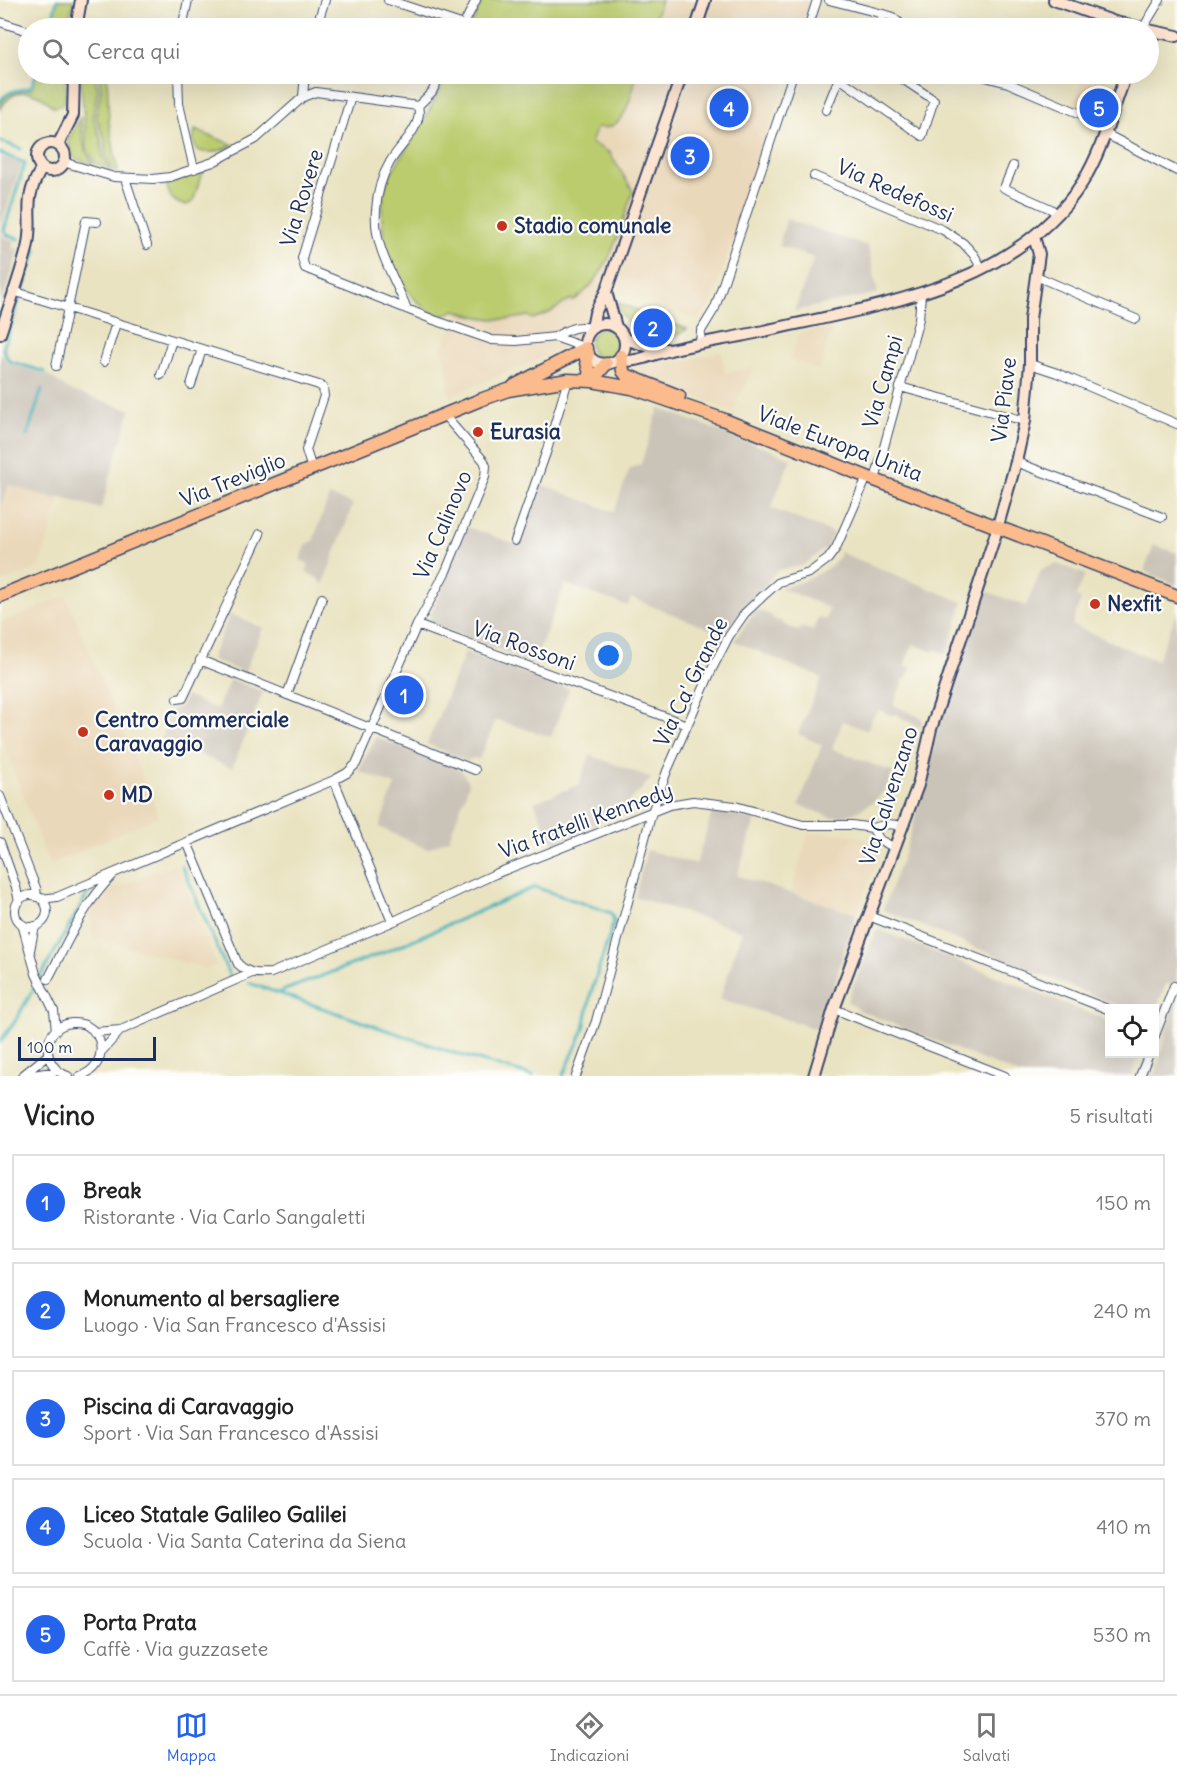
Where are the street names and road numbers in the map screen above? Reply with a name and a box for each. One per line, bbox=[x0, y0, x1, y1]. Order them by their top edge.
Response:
street label: Via Rovere bbox=[274, 146, 329, 250]
street label: Via Redefossi bbox=[833, 153, 958, 228]
street label: Via Campi bbox=[856, 332, 909, 432]
street label: Via Piave bbox=[985, 356, 1022, 444]
street label: Viale Europa Unita bbox=[754, 400, 926, 487]
street label: Via Treviglio bbox=[176, 446, 290, 513]
street label: Via Calinovo bbox=[407, 466, 478, 583]
street label: Via Ca' Grande bbox=[648, 613, 734, 751]
street label: Via Rossoni bbox=[469, 614, 579, 677]
street label: Via Calvenzano bbox=[853, 723, 924, 869]
street label: Via fratelli Kennedy bbox=[495, 777, 676, 865]

